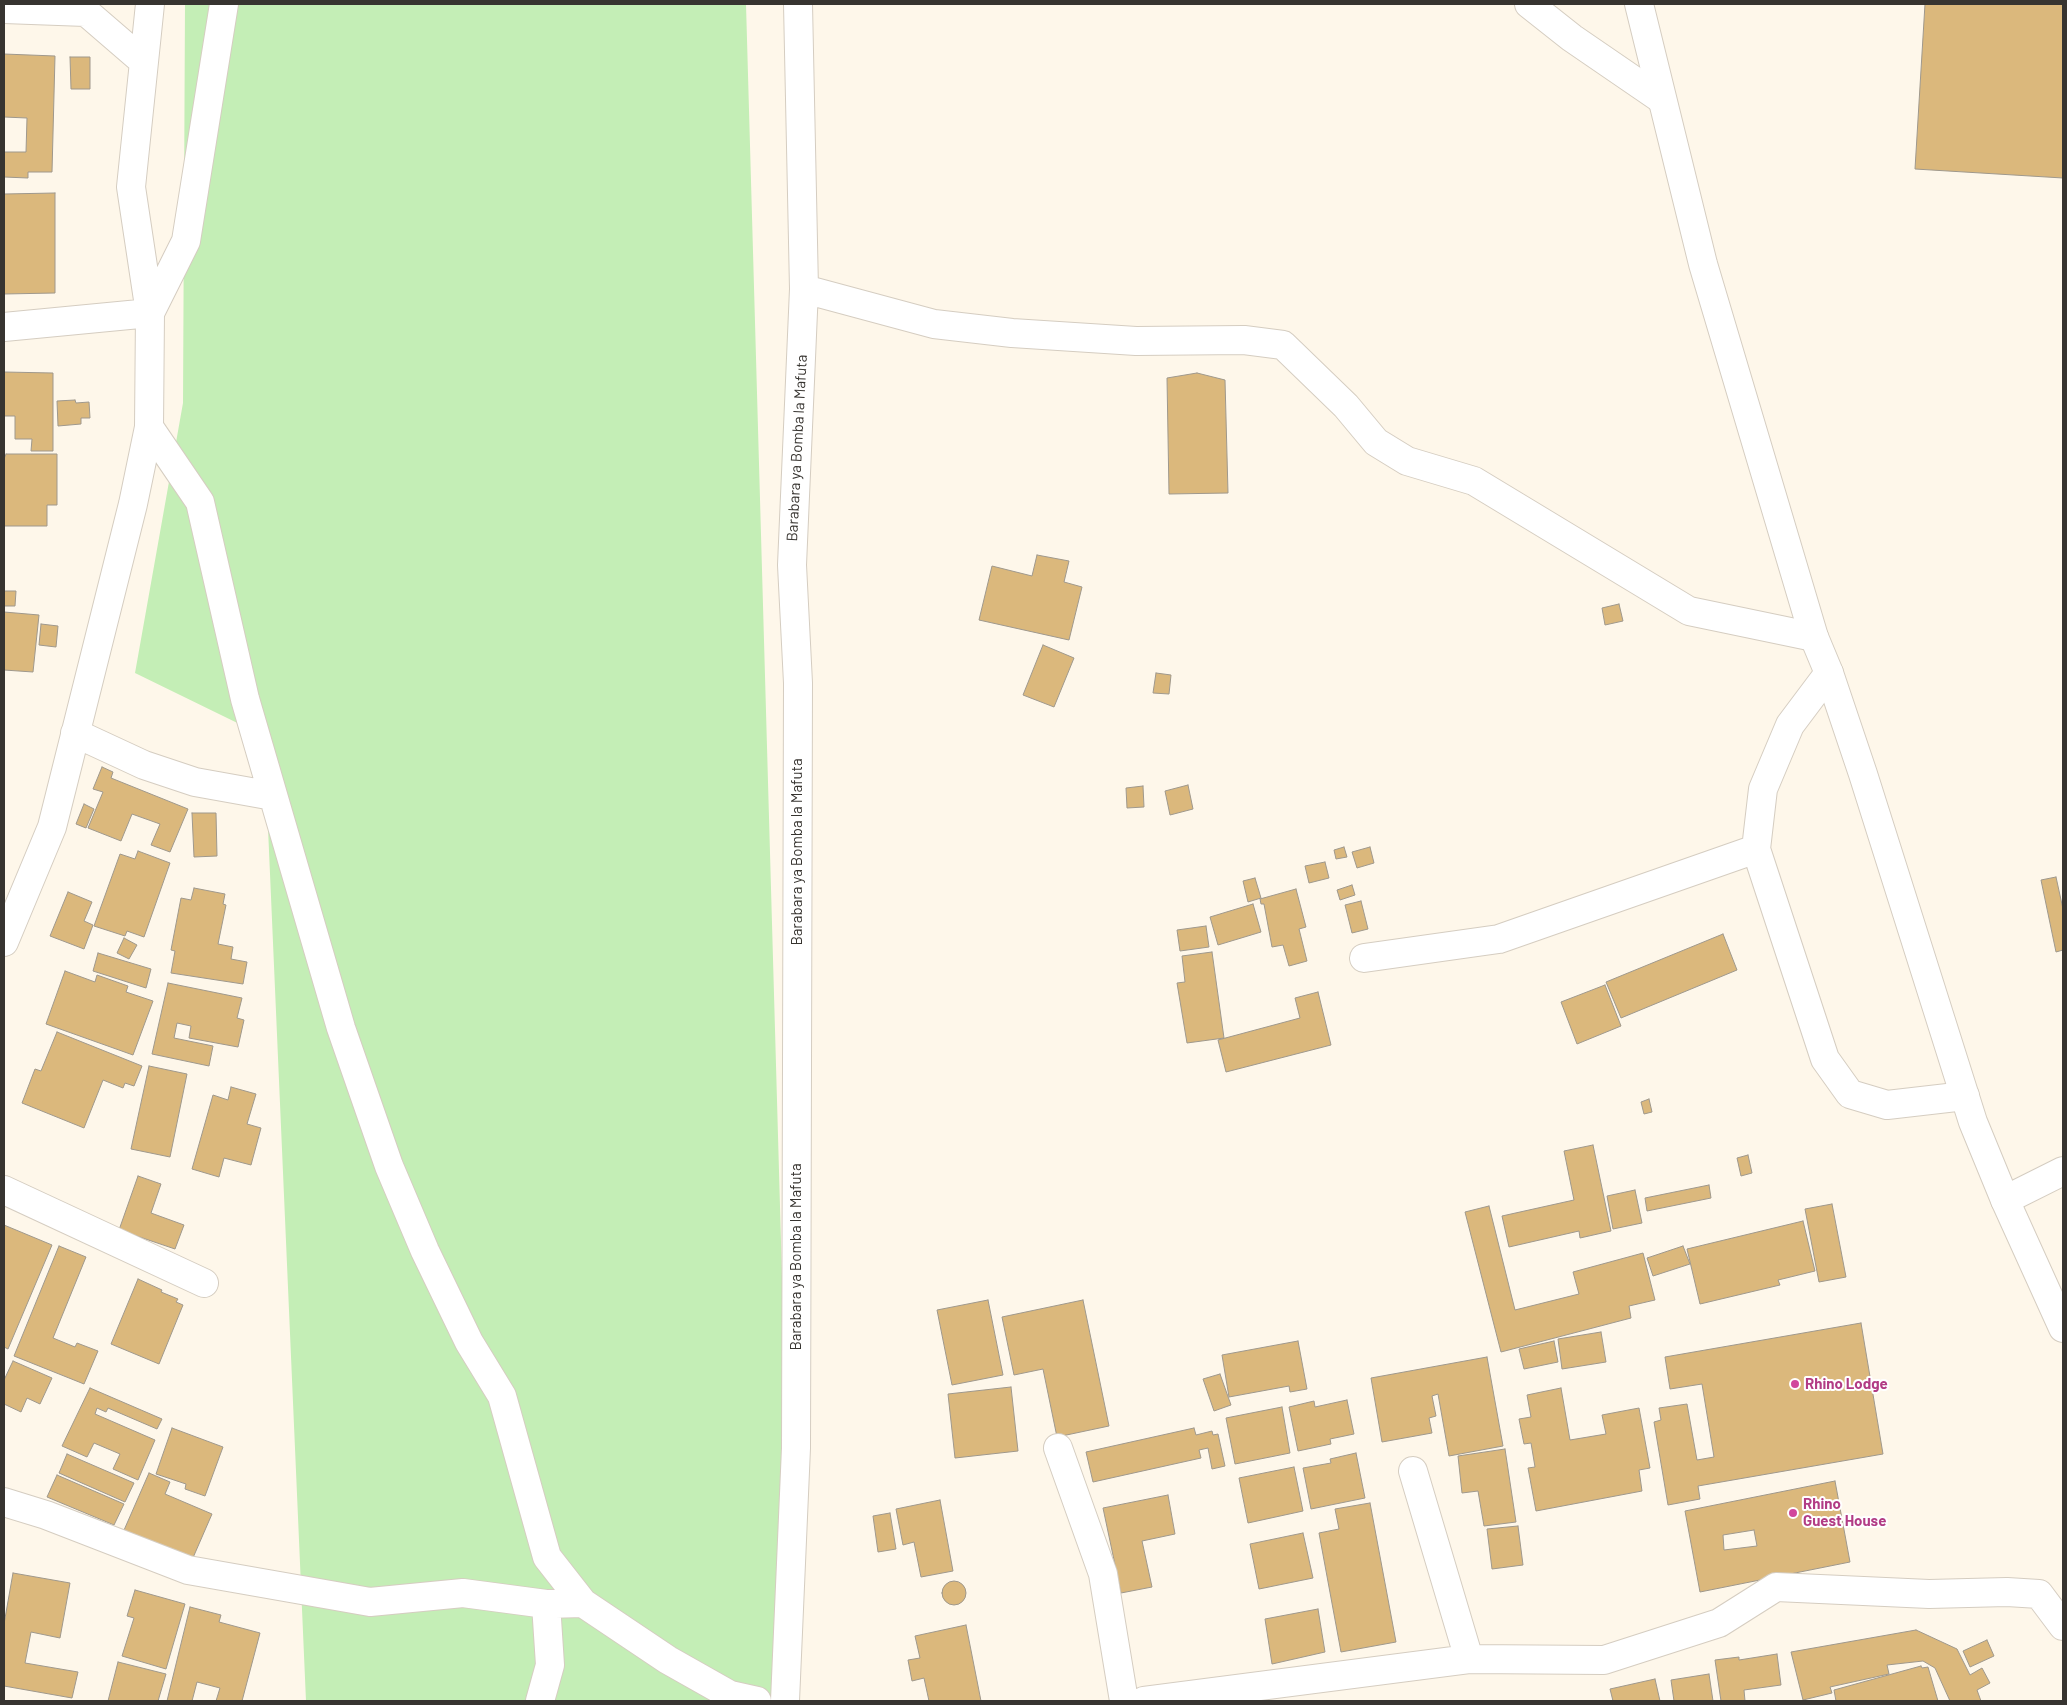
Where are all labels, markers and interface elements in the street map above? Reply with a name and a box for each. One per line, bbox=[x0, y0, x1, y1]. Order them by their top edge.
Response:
street label: Barabara ya Bomba la Mafuta bbox=[783, 354, 811, 542]
street label: Barabara ya Bomba la Mafuta bbox=[788, 758, 806, 946]
street label: Barabara ya Bomba la Mafuta bbox=[787, 1163, 805, 1351]
place label: Rhino Lodge bbox=[1805, 1375, 1888, 1393]
marker: Rhino Lodge bbox=[1789, 1378, 1801, 1390]
place label: Rhino Guest House bbox=[1803, 1495, 1886, 1530]
marker: Rhino Guest House bbox=[1787, 1507, 1799, 1519]

